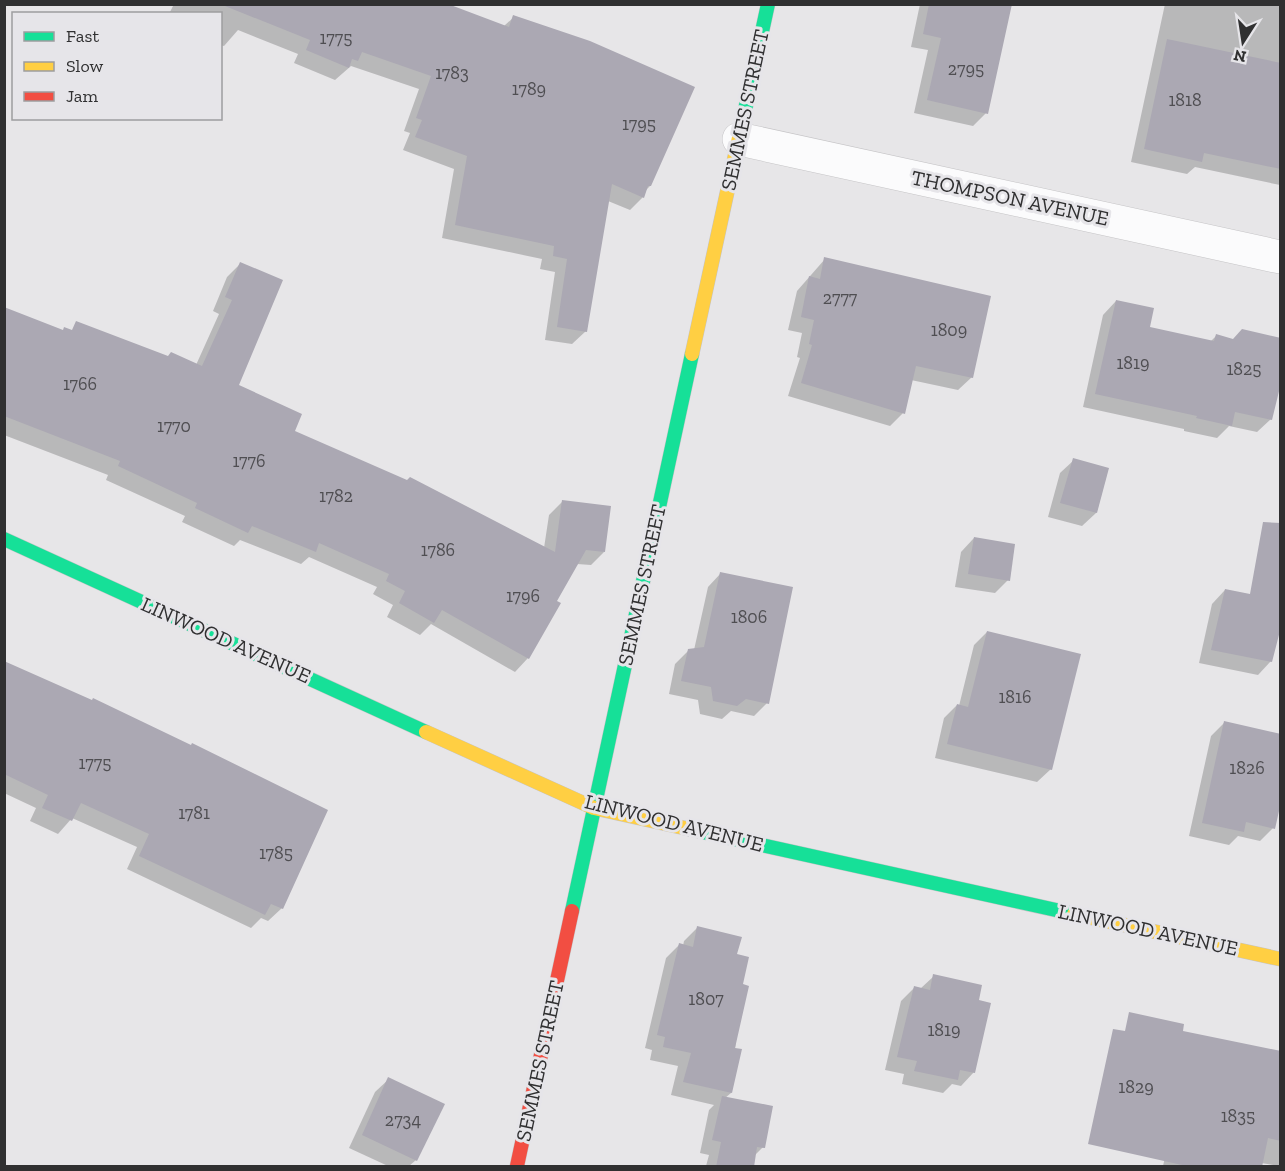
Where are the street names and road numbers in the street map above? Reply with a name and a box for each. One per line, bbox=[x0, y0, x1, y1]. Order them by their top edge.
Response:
street label: SEMMES STREET bbox=[715, 27, 774, 193]
street label: THOMPSON AVENUE bbox=[909, 164, 1111, 231]
street label: SEMMES STREET bbox=[612, 502, 671, 668]
street label: LINWOOD AVENUE bbox=[137, 591, 315, 688]
street label: LINWOOD AVENUE bbox=[582, 788, 766, 857]
street label: LINWOOD AVENUE bbox=[1056, 898, 1240, 961]
street label: SEMMES STREET bbox=[510, 978, 569, 1144]

